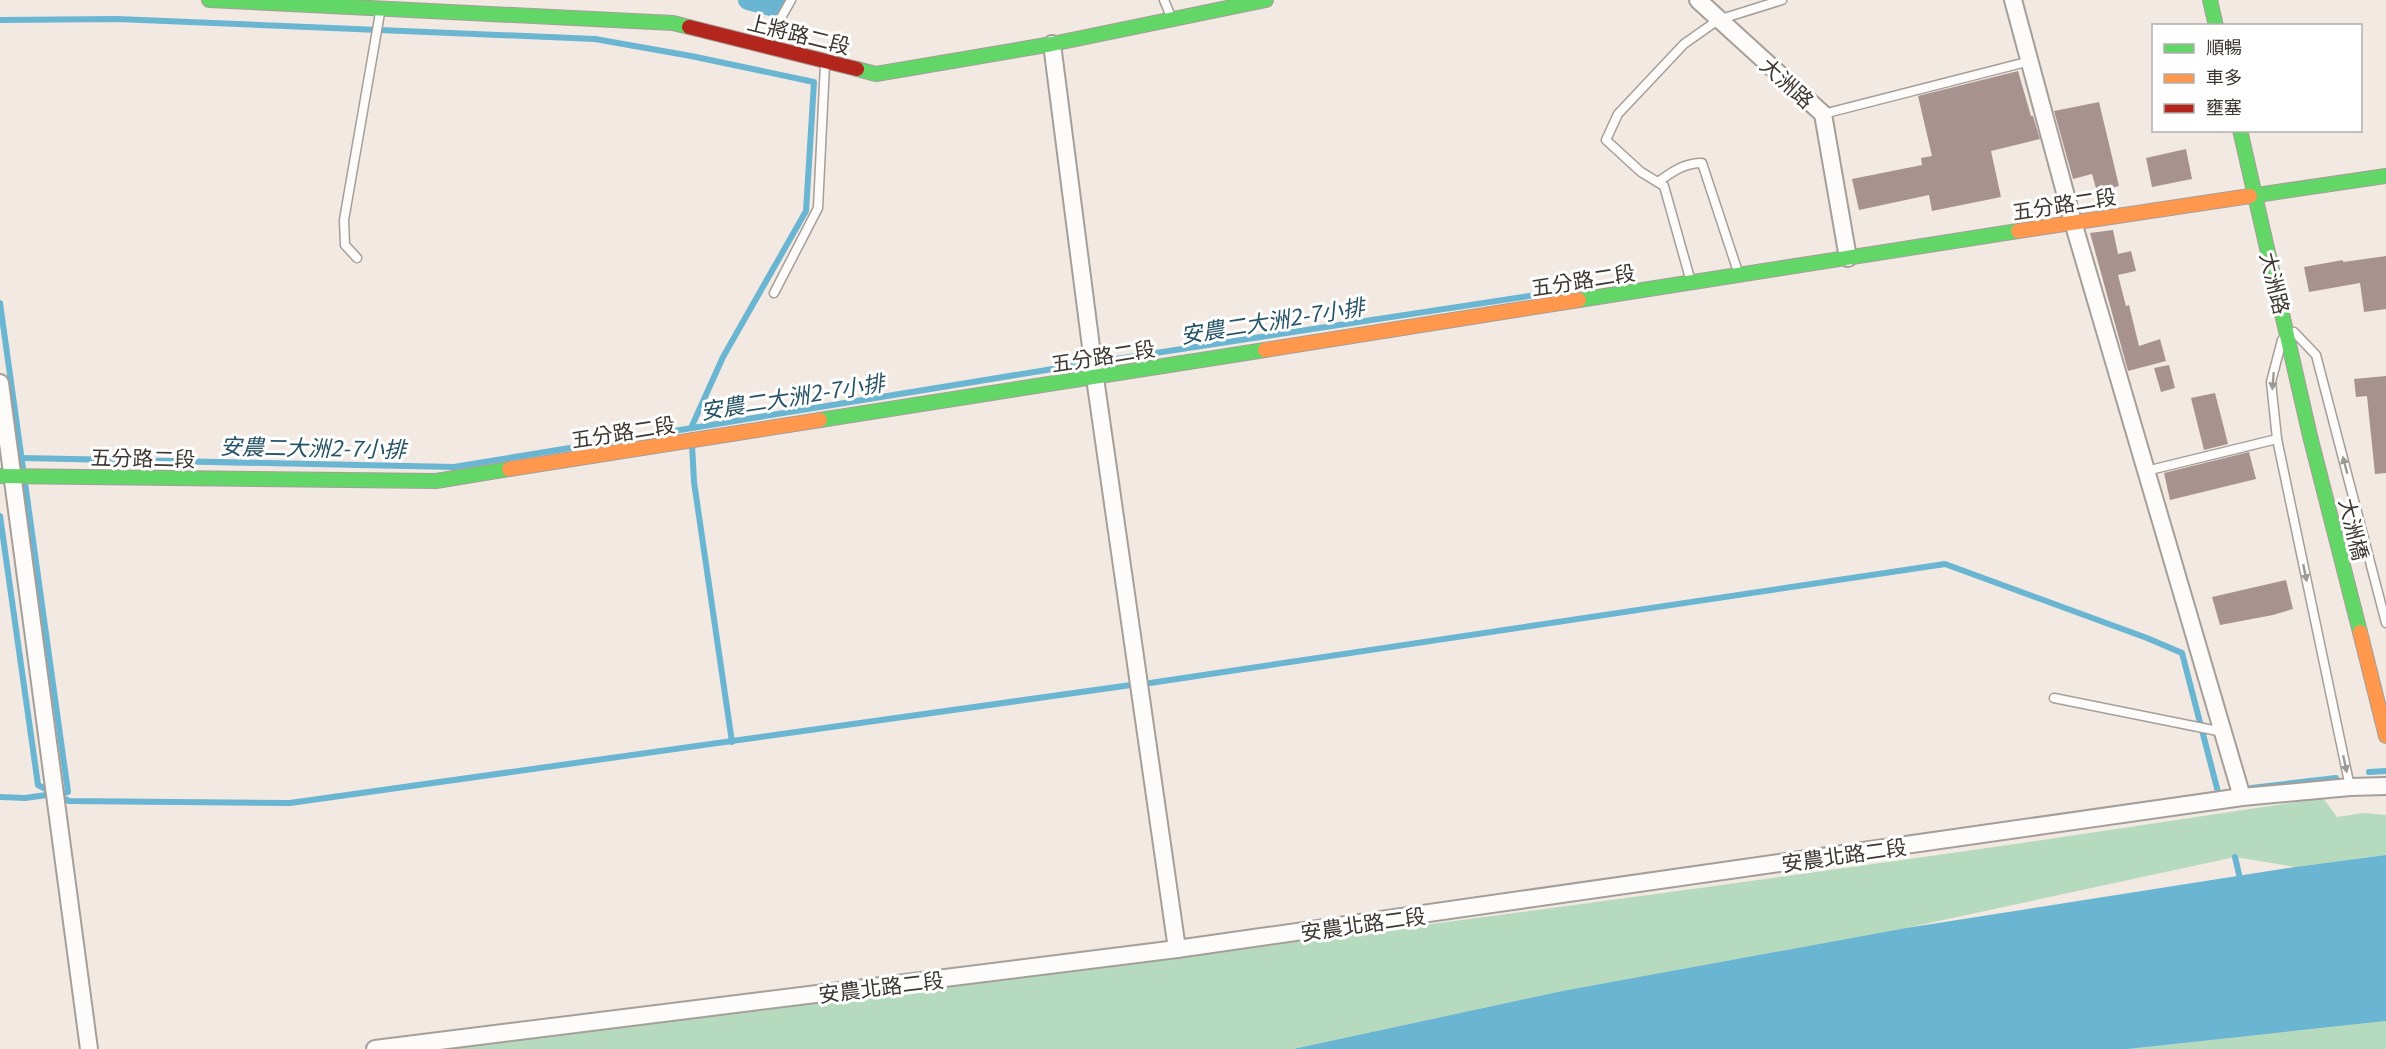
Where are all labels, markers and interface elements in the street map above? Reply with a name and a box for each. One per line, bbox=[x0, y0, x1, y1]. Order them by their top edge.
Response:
street label: 上將路二段 bbox=[744, 6, 854, 60]
legend bbox=[2152, 24, 2362, 132]
text: 順暢 bbox=[2206, 33, 2242, 59]
street label: 大洲路 bbox=[1755, 50, 1821, 114]
text: 車多 bbox=[2206, 63, 2242, 89]
text: 壅塞 bbox=[2206, 93, 2242, 119]
street label: 五分路二段 bbox=[2010, 180, 2118, 226]
street label: 大洲路 bbox=[2254, 249, 2298, 317]
street label: 五分路二段 bbox=[1529, 256, 1637, 302]
water label: 安農二大洲2-7小排 bbox=[1178, 288, 1369, 349]
street label: 五分路二段 bbox=[1049, 332, 1157, 378]
water label: 安農二大洲2-7小排 bbox=[698, 364, 889, 425]
one-way arrow bbox=[2268, 372, 2278, 391]
street label: 五分路二段 bbox=[569, 408, 677, 454]
water label: 安農二大洲2-7小排 bbox=[220, 428, 409, 464]
street label: 五分路二段 bbox=[90, 441, 196, 473]
one-way arrow bbox=[2340, 456, 2349, 474]
street label: 大洲橋 bbox=[2333, 495, 2377, 563]
one-way arrow bbox=[2301, 564, 2310, 583]
one-way arrow bbox=[2341, 755, 2350, 774]
street label: 安農北路二段 bbox=[1780, 830, 1908, 878]
street label: 安農北路二段 bbox=[1299, 899, 1427, 947]
street label: 安農北路二段 bbox=[817, 963, 945, 1009]

